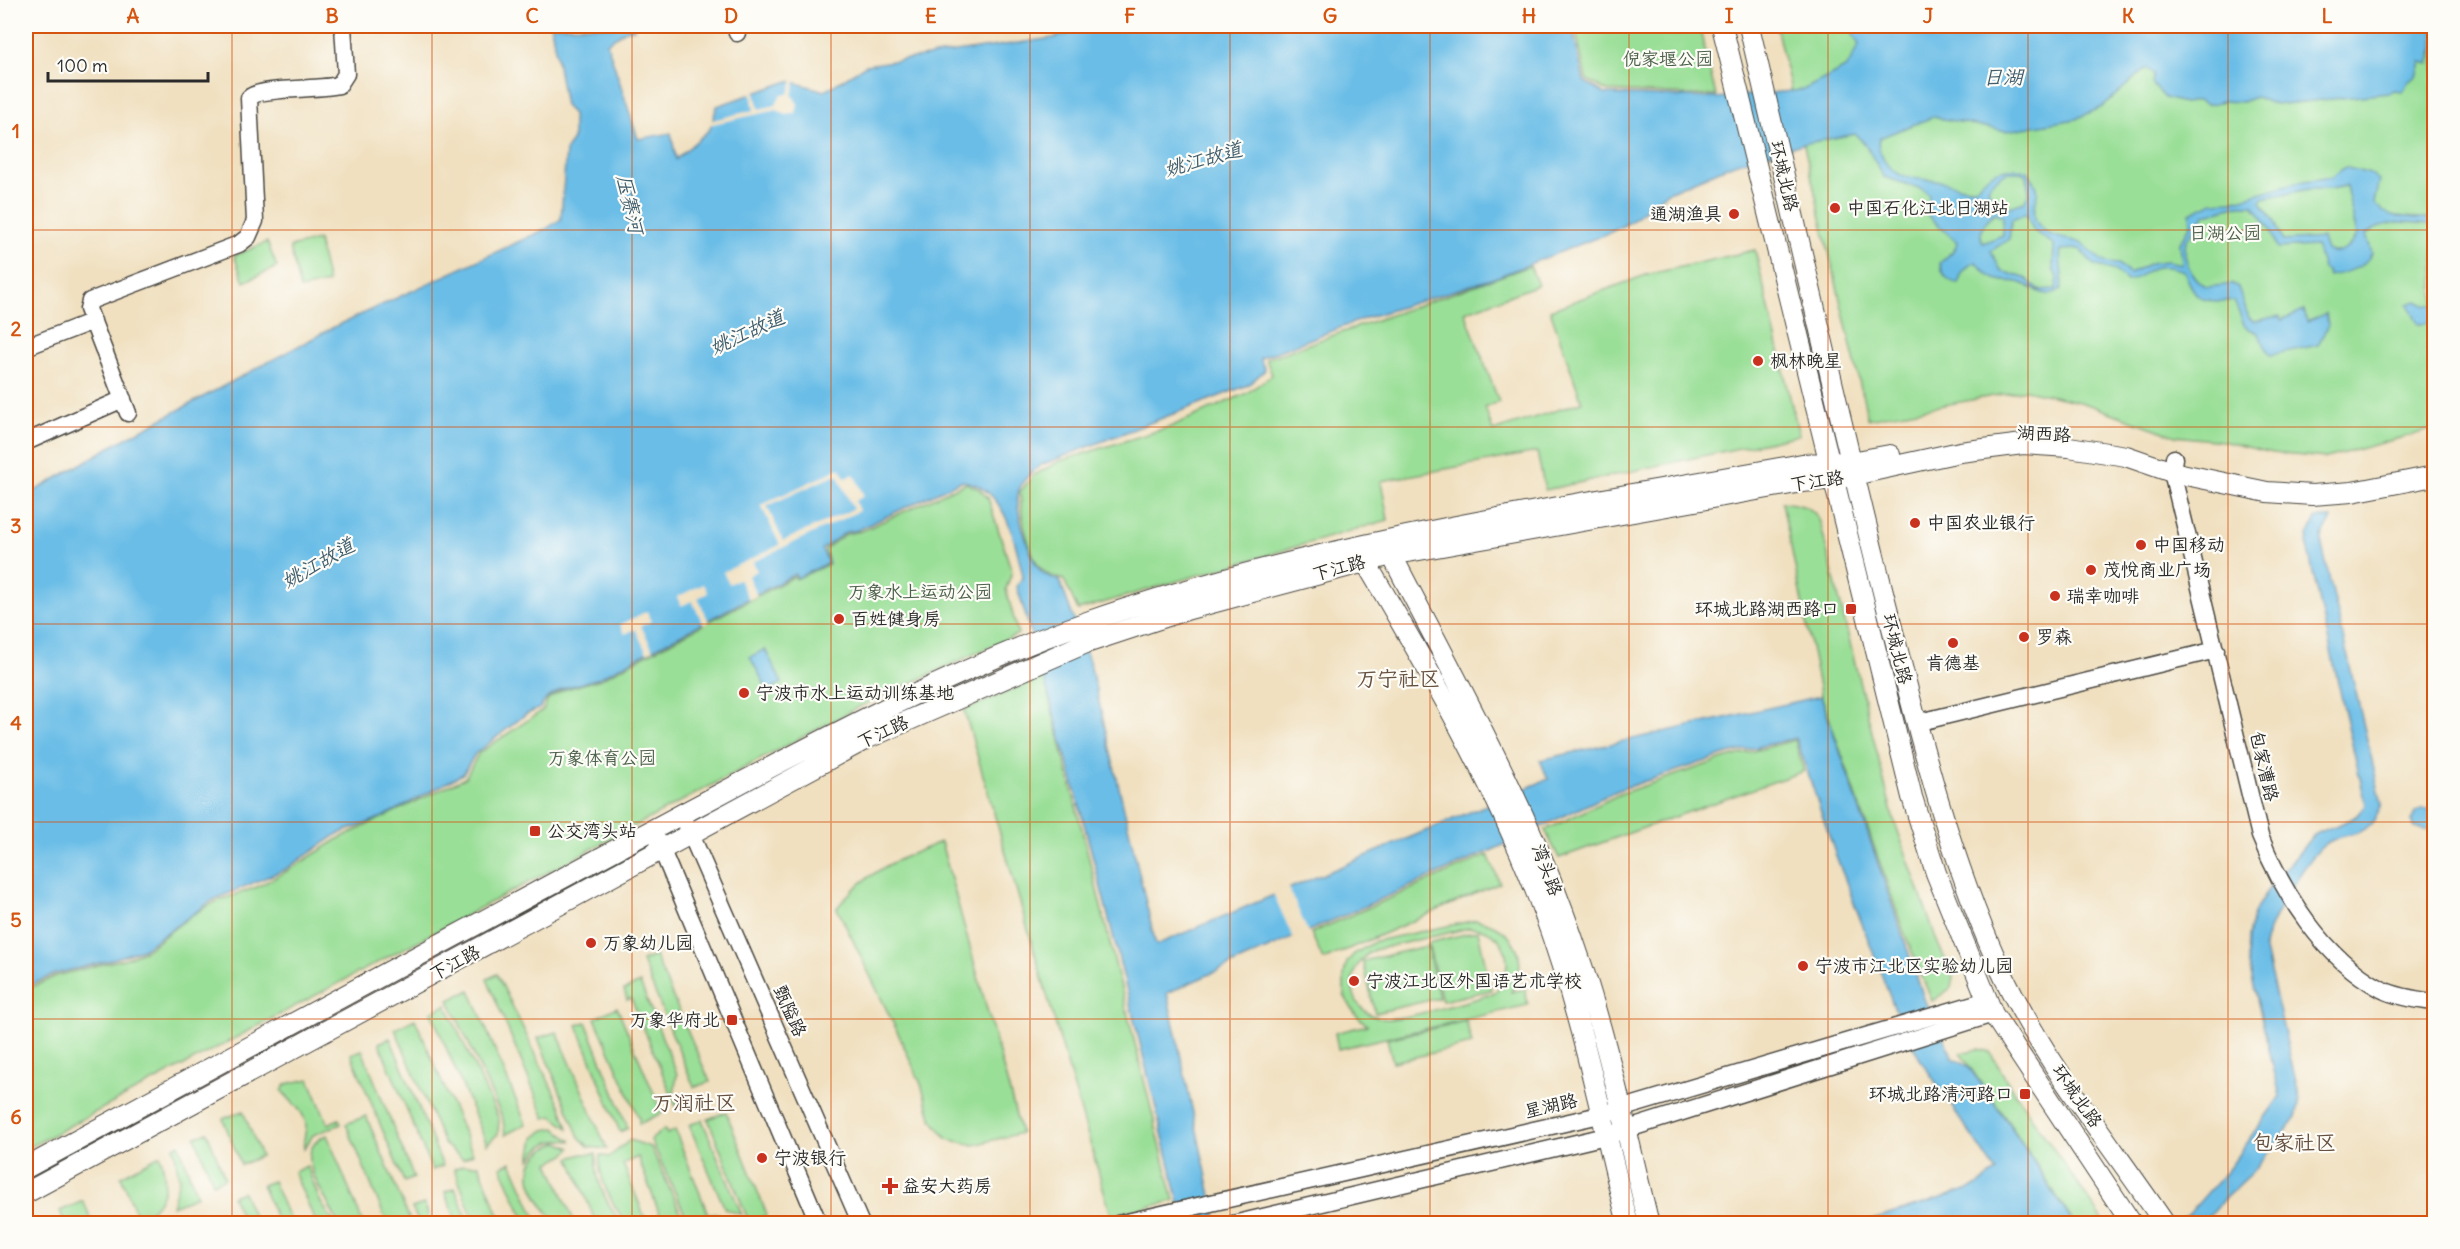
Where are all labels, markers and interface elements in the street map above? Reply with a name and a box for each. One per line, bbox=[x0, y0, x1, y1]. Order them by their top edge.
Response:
text: A bbox=[127, 3, 140, 28]
text: B bbox=[325, 3, 339, 28]
text: C bbox=[525, 3, 539, 28]
text: D bbox=[724, 3, 738, 28]
text: E bbox=[925, 3, 937, 28]
text: F bbox=[1124, 3, 1136, 28]
text: G bbox=[1323, 3, 1337, 28]
text: H bbox=[1522, 3, 1536, 28]
text: I bbox=[1725, 3, 1734, 28]
text: J bbox=[1923, 3, 1934, 28]
text: K bbox=[2122, 3, 2135, 28]
text: L bbox=[2322, 3, 2333, 28]
scale bar bbox=[48, 45, 208, 83]
park label: 倪家堰公园 bbox=[1623, 47, 1713, 70]
text: 100 m bbox=[57, 54, 108, 77]
water label: 日湖 bbox=[1983, 64, 2025, 89]
text: 1 bbox=[12, 118, 20, 143]
water label: 姚江故道 bbox=[1161, 135, 1247, 182]
street label: 环城北路 bbox=[1765, 138, 1804, 214]
water label: 压赛河 bbox=[612, 172, 650, 239]
place label: 中国石化江北日湖站 bbox=[1847, 196, 2009, 219]
marker: 中国石化江北日湖站 bbox=[1828, 201, 1842, 215]
place label: 通湖渔具 bbox=[1650, 202, 1722, 225]
marker: 通湖渔具 bbox=[1727, 207, 1741, 221]
park label: 日湖公园 bbox=[2189, 221, 2261, 244]
water label: 姚江故道 bbox=[705, 302, 790, 360]
text: 2 bbox=[11, 316, 22, 341]
place label: 枫林晚星 bbox=[1770, 349, 1842, 372]
marker: 枫林晚星 bbox=[1751, 354, 1765, 368]
street label: 湖西路 bbox=[2016, 421, 2072, 446]
street label: 下江路 bbox=[1789, 465, 1845, 496]
place label: 中国农业银行 bbox=[1927, 511, 2035, 534]
text: 3 bbox=[10, 513, 22, 538]
marker: 中国农业银行 bbox=[1908, 516, 1922, 530]
water label: 姚江故道 bbox=[277, 531, 360, 593]
place label: 中国移动 bbox=[2153, 533, 2225, 556]
marker: 中国移动 bbox=[2134, 538, 2148, 552]
street label: 下江路 bbox=[1310, 549, 1368, 586]
place label: 茂悦商业广场 bbox=[2103, 558, 2211, 581]
marker: 茂悦商业广场 bbox=[2084, 563, 2098, 577]
park label: 万象水上运动公园 bbox=[848, 580, 992, 603]
place label: 瑞幸咖啡 bbox=[2067, 584, 2139, 607]
marker: 瑞幸咖啡 bbox=[2048, 589, 2062, 603]
place label: 环城北路湖西路口 bbox=[1695, 597, 1839, 620]
marker: 环城北路湖西路口 bbox=[1844, 602, 1858, 616]
place label: 百姓健身房 bbox=[851, 607, 941, 630]
street label: 环城北路 bbox=[1878, 611, 1917, 687]
marker: 百姓健身房 bbox=[832, 612, 846, 626]
place label: 罗森 bbox=[2036, 625, 2072, 648]
marker: 罗森 bbox=[2017, 630, 2031, 644]
marker: 肯德基 bbox=[1946, 636, 1960, 650]
place label: 肯德基 bbox=[1926, 651, 1980, 674]
district label: 万宁社区 bbox=[1356, 665, 1440, 692]
place label: 宁波市水上运动训练基地 bbox=[756, 681, 954, 704]
marker: 宁波市水上运动训练基地 bbox=[737, 686, 751, 700]
text: 4 bbox=[10, 710, 22, 735]
street label: 下江路 bbox=[853, 710, 912, 753]
street label: 包家漕路 bbox=[2245, 728, 2284, 804]
park label: 万象体育公园 bbox=[548, 746, 656, 769]
place label: 公交湾头站 bbox=[547, 819, 637, 842]
marker: 公交湾头站 bbox=[528, 824, 542, 838]
street label: 湾头路 bbox=[1527, 840, 1568, 899]
text: 5 bbox=[10, 907, 22, 932]
place label: 万象幼儿园 bbox=[603, 931, 693, 954]
marker: 万象幼儿园 bbox=[584, 936, 598, 950]
street label: 下江路 bbox=[426, 940, 484, 985]
place label: 宁波市江北区实验幼儿园 bbox=[1815, 954, 2013, 977]
marker: 宁波市江北区实验幼儿园 bbox=[1796, 959, 1810, 973]
place label: 宁波江北区外国语艺术学校 bbox=[1366, 969, 1582, 992]
marker: 宁波江北区外国语艺术学校 bbox=[1347, 974, 1361, 988]
street label: 甄隘路 bbox=[769, 981, 812, 1040]
place label: 万象华府北 bbox=[630, 1008, 720, 1031]
marker: 万象华府北 bbox=[725, 1013, 739, 1027]
street label: 环城北路 bbox=[2047, 1060, 2107, 1132]
place label: 环城北路清河路口 bbox=[1869, 1082, 2013, 1105]
marker: 环城北路清河路口 bbox=[2018, 1087, 2032, 1101]
street label: 星湖路 bbox=[1522, 1088, 1580, 1123]
district label: 万润社区 bbox=[652, 1089, 736, 1116]
text: 6 bbox=[10, 1104, 22, 1129]
district label: 包家社区 bbox=[2252, 1129, 2336, 1156]
place label: 宁波银行 bbox=[774, 1146, 846, 1169]
marker: 宁波银行 bbox=[755, 1151, 769, 1165]
place label: 益安大药房 bbox=[902, 1174, 992, 1197]
marker: 益安大药房 bbox=[883, 1179, 897, 1193]

